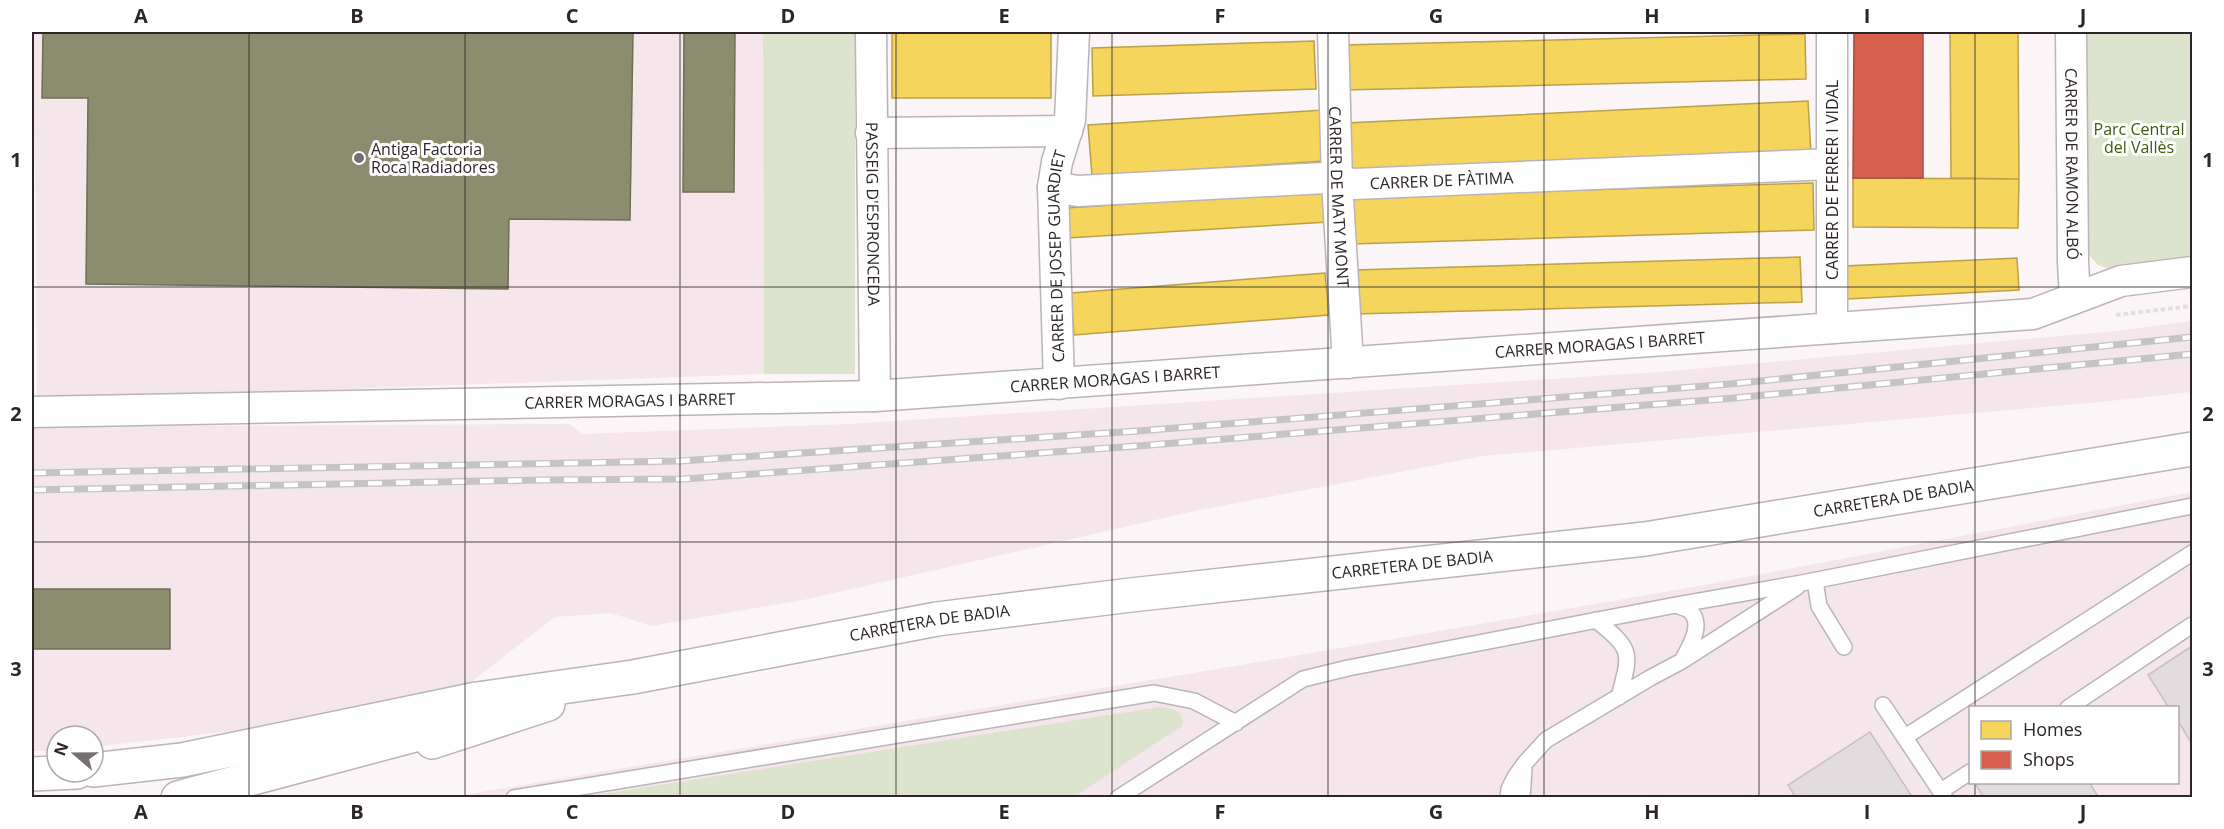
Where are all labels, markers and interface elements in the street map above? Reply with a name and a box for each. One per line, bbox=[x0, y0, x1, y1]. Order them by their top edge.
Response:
text: A bbox=[134, 2, 148, 29]
text: B bbox=[350, 2, 364, 29]
text: C bbox=[566, 2, 579, 29]
text: D bbox=[781, 2, 795, 29]
text: E bbox=[998, 2, 1010, 29]
text: F bbox=[1215, 2, 1225, 29]
text: G bbox=[1429, 2, 1443, 29]
text: H bbox=[1644, 2, 1660, 29]
text: I bbox=[1864, 2, 1870, 29]
text: J bbox=[2078, 2, 2086, 29]
street label: CARRER DE RAMON ALBÓ bbox=[2060, 68, 2084, 260]
street label: CARRER DE FERRER I VIDAL bbox=[1821, 80, 1843, 280]
street label: CARRER DE MATY MONT bbox=[1324, 106, 1354, 288]
park label: Parc Central del Vallès bbox=[2094, 118, 2184, 158]
street label: PASSEIG D'ESPRONCEDA bbox=[861, 122, 885, 307]
place label: Antiga Factoria Roca Radiadores bbox=[371, 138, 495, 178]
text: 1 bbox=[10, 146, 22, 173]
text: 1 bbox=[2202, 146, 2214, 173]
street label: CARRER DE JOSEP GUARDIET bbox=[1042, 147, 1071, 363]
marker: Antiga Factoria Roca Radiadores bbox=[352, 151, 366, 165]
street label: CARRER DE FÀTIMA bbox=[1369, 166, 1515, 194]
street label: CARRER MORAGAS I BARRET bbox=[1494, 326, 1706, 363]
street label: CARRER MORAGAS I BARRET bbox=[1009, 361, 1221, 397]
street label: CARRER MORAGAS I BARRET bbox=[524, 388, 736, 414]
text: 2 bbox=[10, 400, 22, 427]
text: 2 bbox=[2202, 400, 2214, 427]
street label: CARRETERA DE BADIA bbox=[1812, 474, 1976, 522]
street label: CARRETERA DE BADIA bbox=[1330, 545, 1495, 584]
street label: CARRETERA DE BADIA bbox=[848, 599, 1012, 646]
text: 3 bbox=[10, 655, 22, 682]
text: 3 bbox=[2202, 655, 2214, 682]
legend bbox=[1969, 706, 2179, 784]
text: Homes bbox=[2023, 717, 2082, 741]
north arrow bbox=[45, 724, 105, 784]
text: N bbox=[48, 739, 73, 759]
text: Shops bbox=[2023, 747, 2074, 771]
text: A bbox=[134, 798, 148, 825]
text: B bbox=[350, 798, 364, 825]
text: C bbox=[566, 798, 579, 825]
text: D bbox=[781, 798, 795, 825]
text: E bbox=[998, 798, 1010, 825]
text: F bbox=[1215, 798, 1225, 825]
text: G bbox=[1429, 798, 1443, 825]
text: H bbox=[1644, 798, 1660, 825]
text: I bbox=[1864, 798, 1870, 825]
text: J bbox=[2078, 798, 2086, 825]

